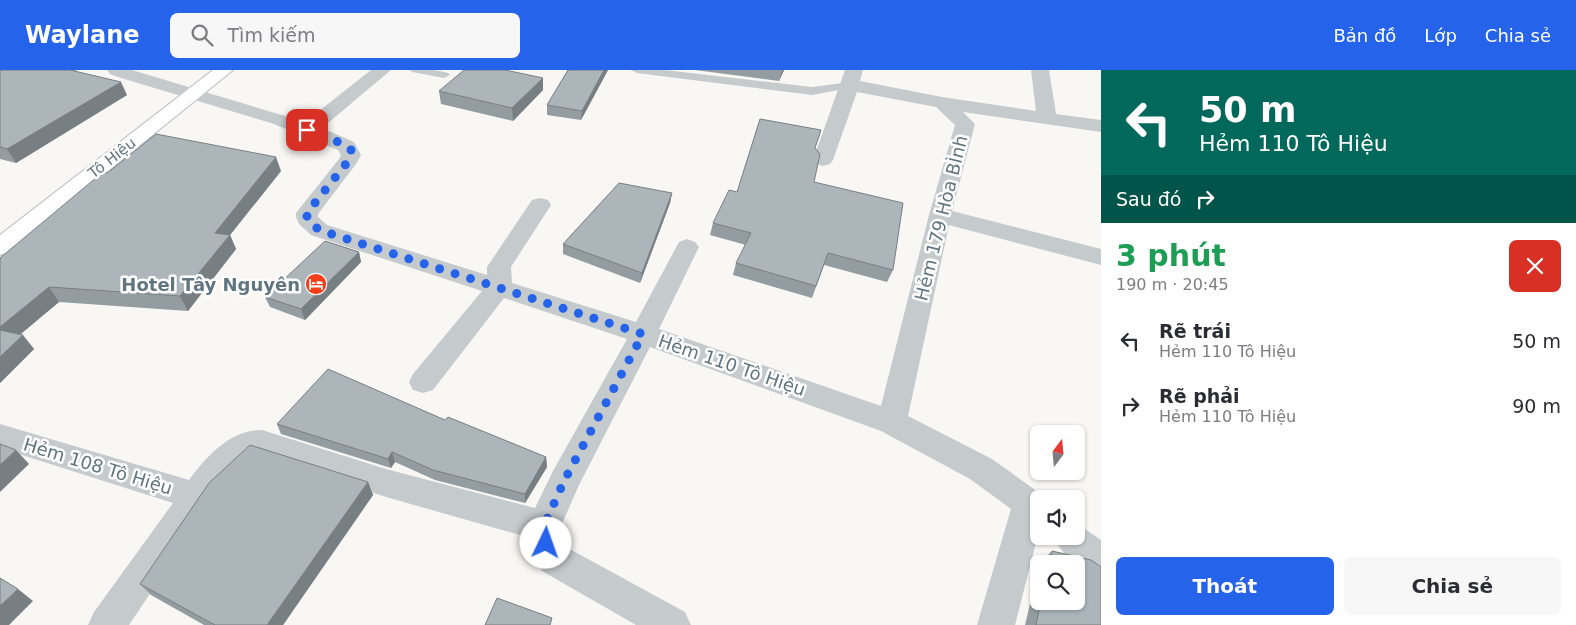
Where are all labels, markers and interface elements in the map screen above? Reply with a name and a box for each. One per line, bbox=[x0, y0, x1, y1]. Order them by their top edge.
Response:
search box bbox=[170, 13, 520, 58]
text: Waylane bbox=[25, 21, 140, 49]
icon: search bbox=[188, 21, 216, 49]
text: Tìm kiếm bbox=[228, 24, 315, 46]
text: Bản đồ bbox=[1333, 25, 1396, 46]
text: Lớp bbox=[1424, 25, 1457, 46]
text: Chia sẻ bbox=[1485, 25, 1551, 46]
icon: left bbox=[1116, 90, 1181, 155]
text: 50 m bbox=[1199, 90, 1296, 130]
pin bbox=[286, 109, 328, 151]
icon: arrive bbox=[293, 116, 321, 144]
text: Hẻm 110 Tô Hiệu bbox=[1199, 131, 1388, 156]
street label: Hẻm 179 Hòa BÌnh bbox=[910, 133, 972, 303]
street label: Tô Hiệu bbox=[84, 134, 139, 183]
icon: right bbox=[1191, 185, 1219, 213]
text: Sau đó bbox=[1116, 188, 1181, 210]
text: 3 phút bbox=[1116, 238, 1226, 273]
button: close bbox=[1509, 240, 1561, 292]
hotel icon: Hotel Tây Nguyên bbox=[304, 272, 328, 296]
place label: Hotel Tây Nguyên bbox=[121, 274, 300, 295]
text: 190 m · 20:45 bbox=[1116, 275, 1229, 294]
text: Rẽ trái bbox=[1159, 320, 1231, 342]
icon: left bbox=[1116, 327, 1144, 355]
street label: Hẻm 110 Tô Hiệu bbox=[656, 330, 808, 400]
text: 50 m bbox=[1512, 330, 1561, 352]
text: Hẻm 110 Tô Hiệu bbox=[1159, 342, 1296, 361]
text: Rẽ phải bbox=[1159, 385, 1240, 407]
icon: right bbox=[1116, 392, 1144, 420]
text: 90 m bbox=[1512, 395, 1561, 417]
text: Hẻm 110 Tô Hiệu bbox=[1159, 407, 1296, 426]
north arrow bbox=[1030, 425, 1085, 480]
map controls bbox=[1030, 425, 1085, 610]
street label: Hẻm 108 Tô Hiệu bbox=[21, 433, 175, 499]
button: sound bbox=[1030, 490, 1085, 545]
position arrow bbox=[519, 516, 571, 568]
button: search bbox=[1030, 555, 1085, 610]
button: Thoát bbox=[1116, 557, 1334, 615]
button: Chia sẻ bbox=[1344, 557, 1561, 615]

